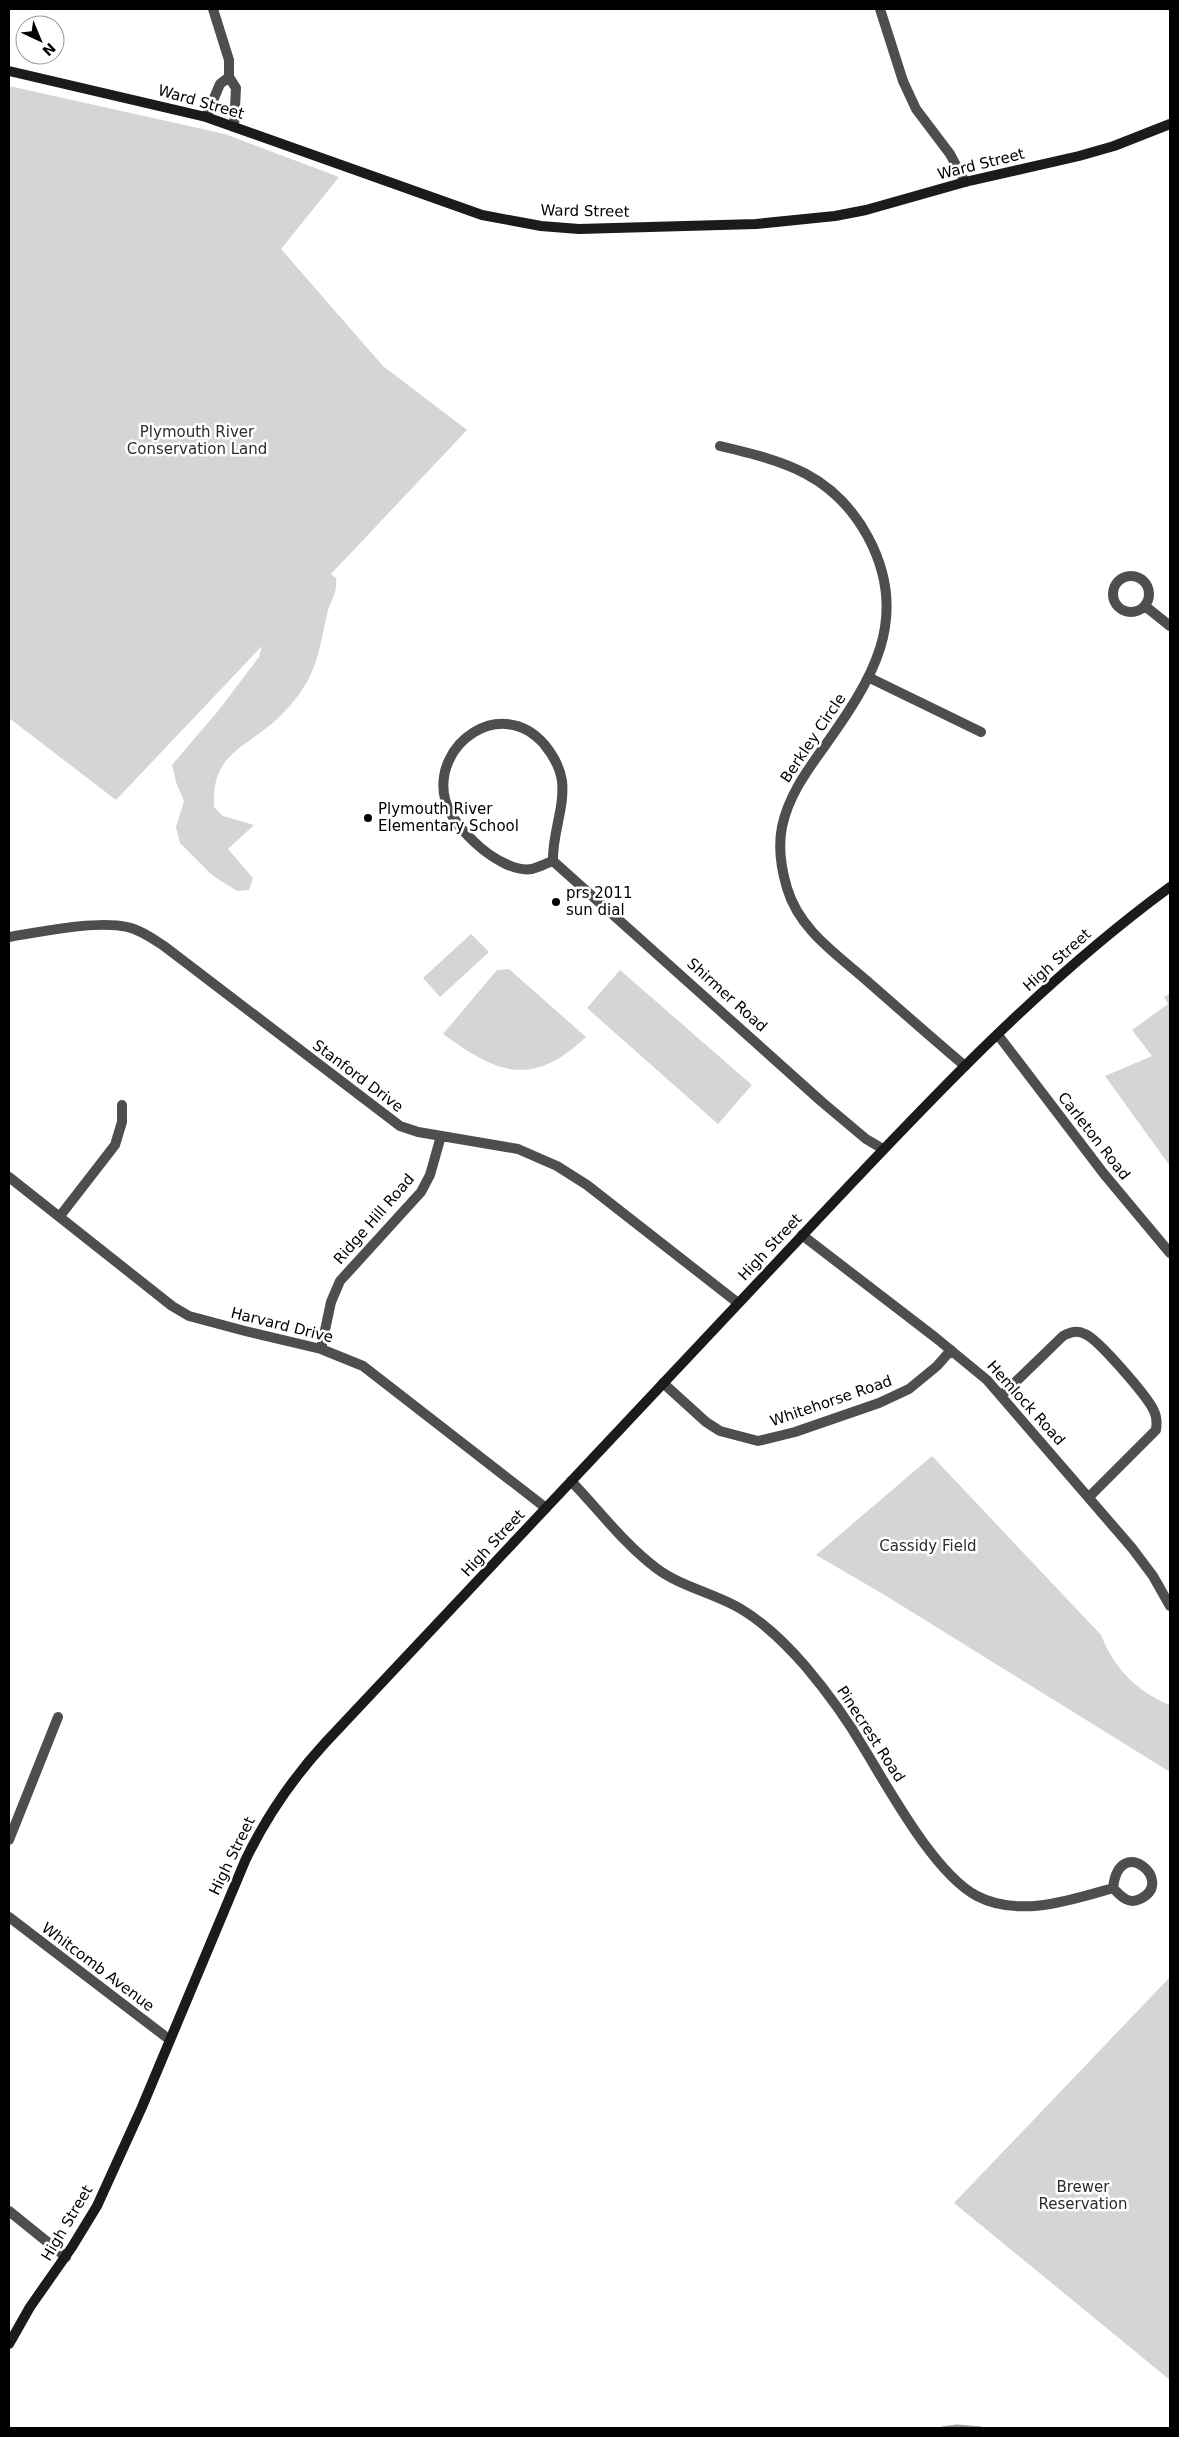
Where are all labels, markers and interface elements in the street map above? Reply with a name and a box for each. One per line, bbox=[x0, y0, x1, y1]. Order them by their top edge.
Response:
north arrow bbox=[15, 15, 65, 65]
text: N bbox=[39, 40, 59, 59]
street label: Ward Street bbox=[156, 81, 246, 123]
street label: Ward Street bbox=[936, 144, 1026, 183]
street label: Ward Street bbox=[540, 201, 630, 221]
park label: Plymouth River Conservation Land bbox=[127, 423, 267, 458]
street label: Berkley Circle bbox=[777, 690, 849, 786]
place label: Plymouth River Elementary School bbox=[378, 800, 519, 835]
marker: Plymouth River Elementary School bbox=[362, 812, 374, 824]
place label: prs 2011 sun dial bbox=[566, 884, 632, 919]
marker: prs 2011 sun dial bbox=[550, 896, 562, 908]
street label: High Street bbox=[1019, 925, 1095, 995]
street label: Shirmer Road bbox=[683, 954, 771, 1036]
street label: Stanford Drive bbox=[309, 1036, 407, 1116]
street label: Carleton Road bbox=[1054, 1089, 1134, 1183]
street label: Ridge Hill Road bbox=[330, 1170, 418, 1268]
street label: High Street bbox=[734, 1210, 806, 1284]
street label: Harvard Drive bbox=[229, 1304, 335, 1346]
street label: Hemlock Road bbox=[983, 1357, 1069, 1449]
street label: Whitehorse Road bbox=[768, 1372, 894, 1430]
street label: High Street bbox=[457, 1506, 529, 1580]
park label: Cassidy Field bbox=[879, 1537, 977, 1555]
street label: Pinecrest Road bbox=[833, 1683, 909, 1785]
street label: High Street bbox=[205, 1814, 259, 1898]
street label: Whitcomb Avenue bbox=[38, 1919, 158, 2015]
park label: Brewer Reservation bbox=[1039, 2178, 1128, 2213]
street label: High Street bbox=[37, 2182, 97, 2264]

